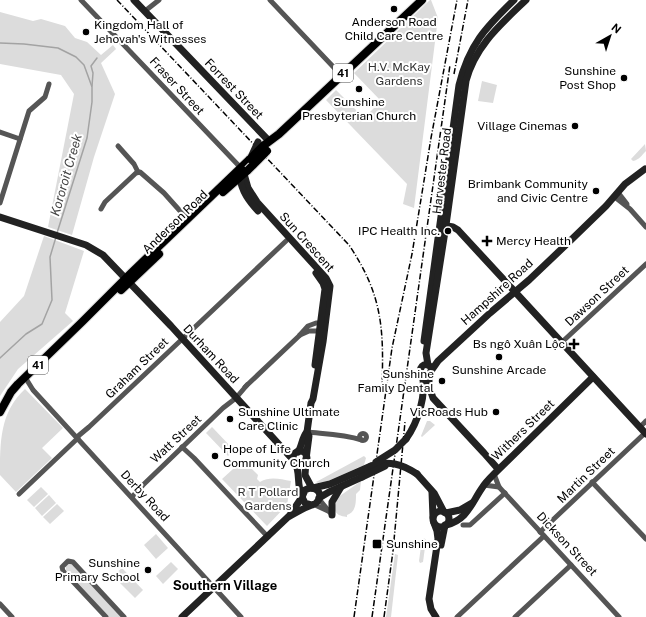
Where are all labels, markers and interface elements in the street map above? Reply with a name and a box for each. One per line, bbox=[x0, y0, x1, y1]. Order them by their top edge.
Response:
marker: Anderson Road Child Care Centre bbox=[389, 4, 399, 14]
place label: Anderson Road Child Care Centre bbox=[345, 15, 443, 43]
north arrow bbox=[590, 16, 630, 56]
place label: Kingdom Hall of Jehovah's Witnesses bbox=[94, 18, 206, 46]
text: N bbox=[609, 21, 623, 36]
marker: Kingdom Hall of Jehovah's Witnesses bbox=[81, 27, 91, 37]
street label: Fraser Street bbox=[147, 54, 207, 118]
street label: Forrest Street bbox=[202, 56, 266, 122]
park label: H.V. McKay Gardens bbox=[368, 60, 431, 88]
road number: 41 bbox=[333, 64, 353, 82]
place label: Sunshine Post Shop bbox=[559, 64, 616, 92]
marker: Sunshine Post Shop bbox=[619, 73, 629, 83]
marker: Sunshine Presbyterian Church bbox=[354, 84, 364, 94]
place label: Sunshine Presbyterian Church bbox=[302, 95, 416, 123]
place label: Village Cinemas bbox=[477, 119, 567, 133]
marker: Village Cinemas bbox=[570, 121, 580, 131]
street label: Harvester Road bbox=[430, 127, 454, 215]
water label: Kororoit Creek bbox=[47, 132, 85, 218]
place label: Brimbank Community and Civic Centre bbox=[468, 177, 589, 205]
marker: Brimbank Community and Civic Centre bbox=[591, 186, 601, 196]
street label: Anderson Road bbox=[140, 187, 210, 257]
street label: Sun Crescent bbox=[277, 209, 338, 275]
place label: IPC Health Inc. bbox=[358, 224, 440, 238]
marker: IPC Health Inc. bbox=[443, 226, 453, 236]
place label: Mercy Health bbox=[496, 234, 571, 248]
marker: Mercy Health bbox=[481, 235, 493, 247]
street label: Hampshire Road bbox=[458, 256, 536, 328]
street label: Dawson Street bbox=[562, 263, 632, 329]
street label: Durham Road bbox=[180, 322, 242, 386]
street label: Graham Street bbox=[103, 334, 172, 401]
place label: Bs ngô Xuân Lộc bbox=[473, 337, 565, 351]
marker: Bs ngô Xuân Lộc bbox=[568, 338, 580, 350]
marker: Sunshine Arcade bbox=[494, 352, 504, 362]
road number: 41 bbox=[28, 356, 48, 374]
place label: Sunshine Arcade bbox=[452, 363, 547, 377]
place label: Sunshine Family Dental bbox=[358, 367, 434, 395]
marker: Sunshine Family Dental bbox=[437, 376, 447, 386]
street label: Withers Street bbox=[489, 396, 557, 463]
place label: Sunshine Ultimate Care Clinic bbox=[238, 405, 340, 433]
place label: VicRoads Hub bbox=[410, 405, 488, 419]
marker: VicRoads Hub bbox=[491, 407, 501, 417]
street label: Watt Street bbox=[148, 412, 204, 466]
marker: Sunshine Ultimate Care Clinic bbox=[225, 414, 235, 424]
place label: Hope of Life Community Church bbox=[223, 442, 330, 470]
street label: Martin Street bbox=[554, 444, 618, 506]
marker: Hope of Life Community Church bbox=[210, 451, 220, 461]
street label: Derby Road bbox=[118, 468, 172, 524]
park label: R T Pollard Gardens bbox=[238, 485, 298, 513]
street label: Dickson Street bbox=[534, 509, 600, 579]
place label: Sunshine bbox=[386, 537, 438, 551]
marker: Sunshine bbox=[371, 538, 383, 550]
place label: Sunshine Primary School bbox=[55, 556, 140, 584]
marker: Sunshine Primary School bbox=[143, 565, 153, 575]
district label: Southern Village bbox=[173, 578, 277, 593]

